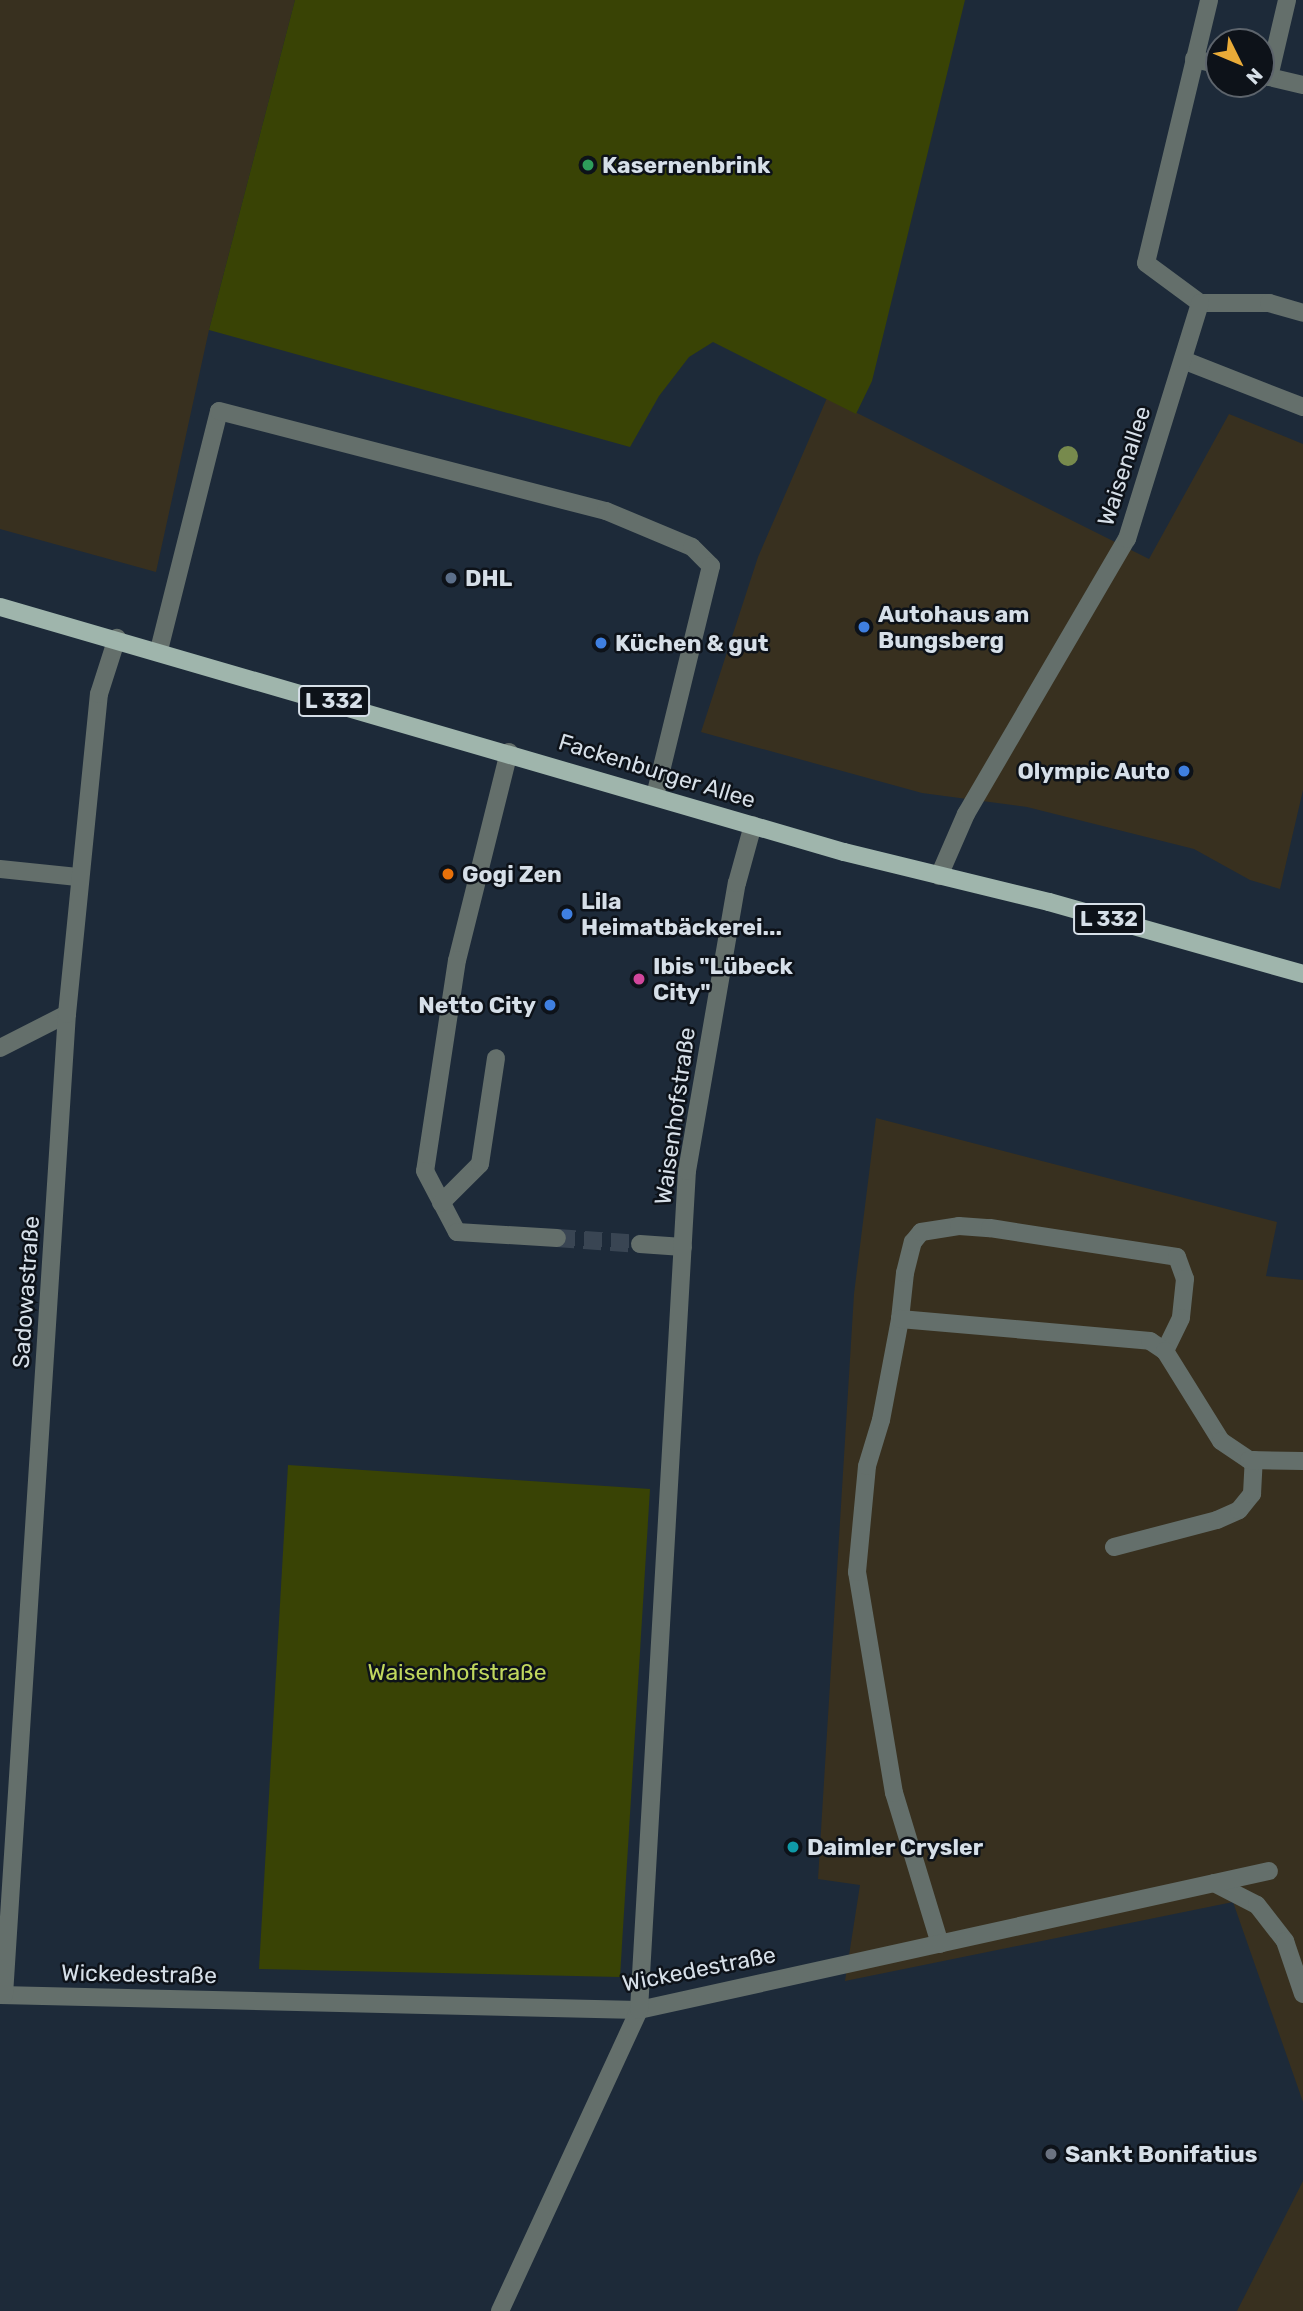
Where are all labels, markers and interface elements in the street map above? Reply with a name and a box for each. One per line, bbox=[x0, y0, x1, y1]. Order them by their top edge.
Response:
north arrow bbox=[1205, 28, 1275, 98]
text: N bbox=[1241, 63, 1267, 89]
place label: Kasernenbrink bbox=[602, 151, 770, 179]
marker: Kasernenbrink bbox=[580, 157, 596, 173]
street label: Waisenallee bbox=[1092, 403, 1156, 529]
place label: DHL bbox=[465, 564, 512, 592]
marker: DHL bbox=[443, 570, 459, 586]
place label: Autohaus am Bungsberg bbox=[878, 600, 1029, 654]
marker: Autohaus am Bungsberg bbox=[856, 619, 872, 635]
place label: Küchen & gut bbox=[615, 629, 768, 657]
marker: Küchen & gut bbox=[593, 635, 609, 651]
road number: L 332 bbox=[297, 684, 371, 718]
street label: Fackenburger Allee bbox=[555, 728, 759, 814]
place label: Olympic Auto bbox=[1017, 757, 1170, 785]
marker: Olympic Auto bbox=[1176, 763, 1192, 779]
place label: Gogi Zen bbox=[462, 860, 562, 888]
marker: Gogi Zen bbox=[440, 866, 456, 882]
place label: Lila Heimatbäckerei... bbox=[581, 887, 782, 941]
road number: L 332 bbox=[1072, 902, 1146, 936]
marker: Lila Heimatbäckerei... bbox=[559, 906, 575, 922]
place label: Ibis "Lübeck City" bbox=[653, 952, 793, 1006]
marker: Ibis "Lübeck City" bbox=[631, 971, 647, 987]
place label: Netto City bbox=[418, 991, 536, 1019]
marker: Netto City bbox=[542, 997, 558, 1013]
street label: Waisenhofstraße bbox=[649, 1025, 701, 1207]
street label: Sadowastraße bbox=[7, 1215, 45, 1369]
park label: Waisenhofstraße bbox=[367, 1658, 547, 1686]
place label: Daimler Crysler bbox=[807, 1833, 984, 1861]
marker: Daimler Crysler bbox=[785, 1839, 801, 1855]
street label: Wickedestraße bbox=[620, 1941, 778, 1997]
street label: Wickedestraße bbox=[61, 1959, 217, 1989]
place label: Sankt Bonifatius bbox=[1065, 2140, 1258, 2168]
marker: Sankt Bonifatius bbox=[1043, 2146, 1059, 2162]

